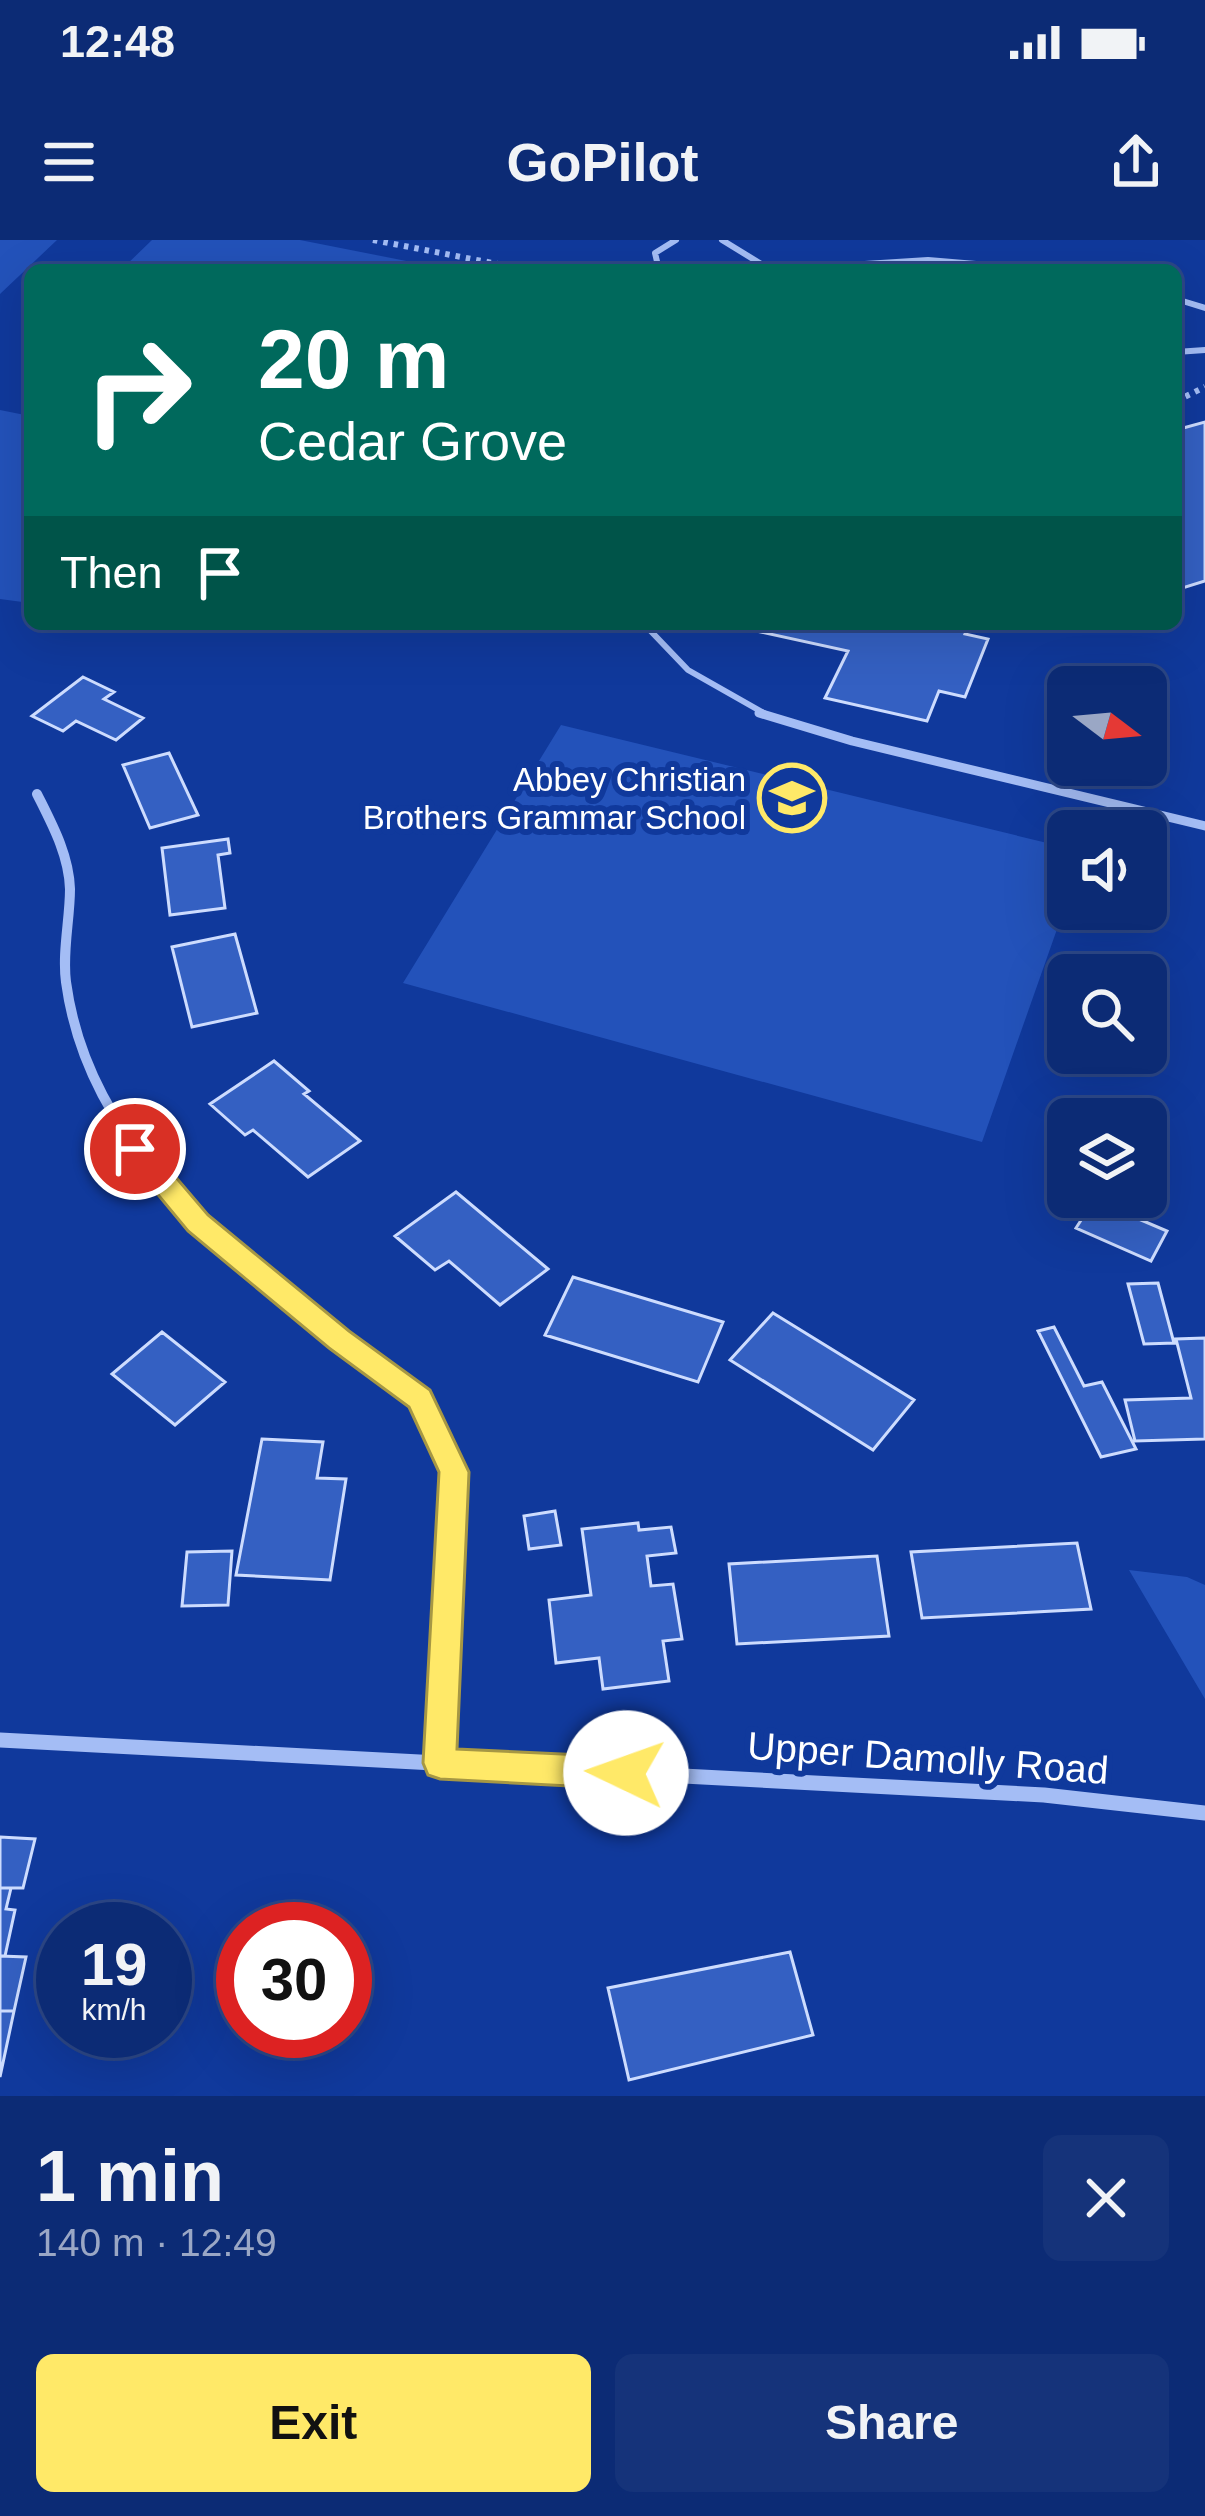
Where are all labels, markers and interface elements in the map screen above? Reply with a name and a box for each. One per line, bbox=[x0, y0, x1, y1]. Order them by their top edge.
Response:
text: 12:48 bbox=[60, 16, 175, 67]
icon: menu bbox=[36, 129, 102, 195]
icon: share bbox=[1103, 129, 1169, 195]
text: GoPilot bbox=[507, 132, 698, 192]
icon: right bbox=[60, 312, 216, 468]
text: 20 m bbox=[258, 312, 449, 406]
text: Cedar Grove bbox=[258, 411, 567, 471]
icon: arrive bbox=[187, 540, 253, 606]
text: Then bbox=[60, 547, 163, 598]
north arrow bbox=[1047, 666, 1167, 786]
map controls bbox=[1047, 666, 1167, 1218]
place label: Abbey Christian Brothers Grammar School bbox=[363, 761, 746, 836]
school or university icon: Abbey Christian Brothers Grammar School bbox=[757, 763, 827, 833]
button: sound bbox=[1047, 810, 1167, 930]
button: search bbox=[1047, 954, 1167, 1074]
pin bbox=[84, 1098, 186, 1200]
button: layers bbox=[1047, 1098, 1167, 1218]
icon: arrive bbox=[102, 1116, 168, 1182]
position arrow bbox=[563, 1710, 689, 1836]
street label: Upper Damolly Road bbox=[746, 1724, 1110, 1792]
speed limit sign: 30 bbox=[216, 1902, 372, 2058]
text: 19 bbox=[81, 1931, 147, 1998]
text: km/h bbox=[81, 1993, 147, 2026]
button: close bbox=[1043, 2135, 1169, 2261]
text: 1 min bbox=[36, 2136, 224, 2216]
text: 140 m · 12:49 bbox=[36, 2221, 277, 2264]
button: Exit bbox=[36, 2354, 591, 2492]
button: Share bbox=[615, 2354, 1169, 2492]

